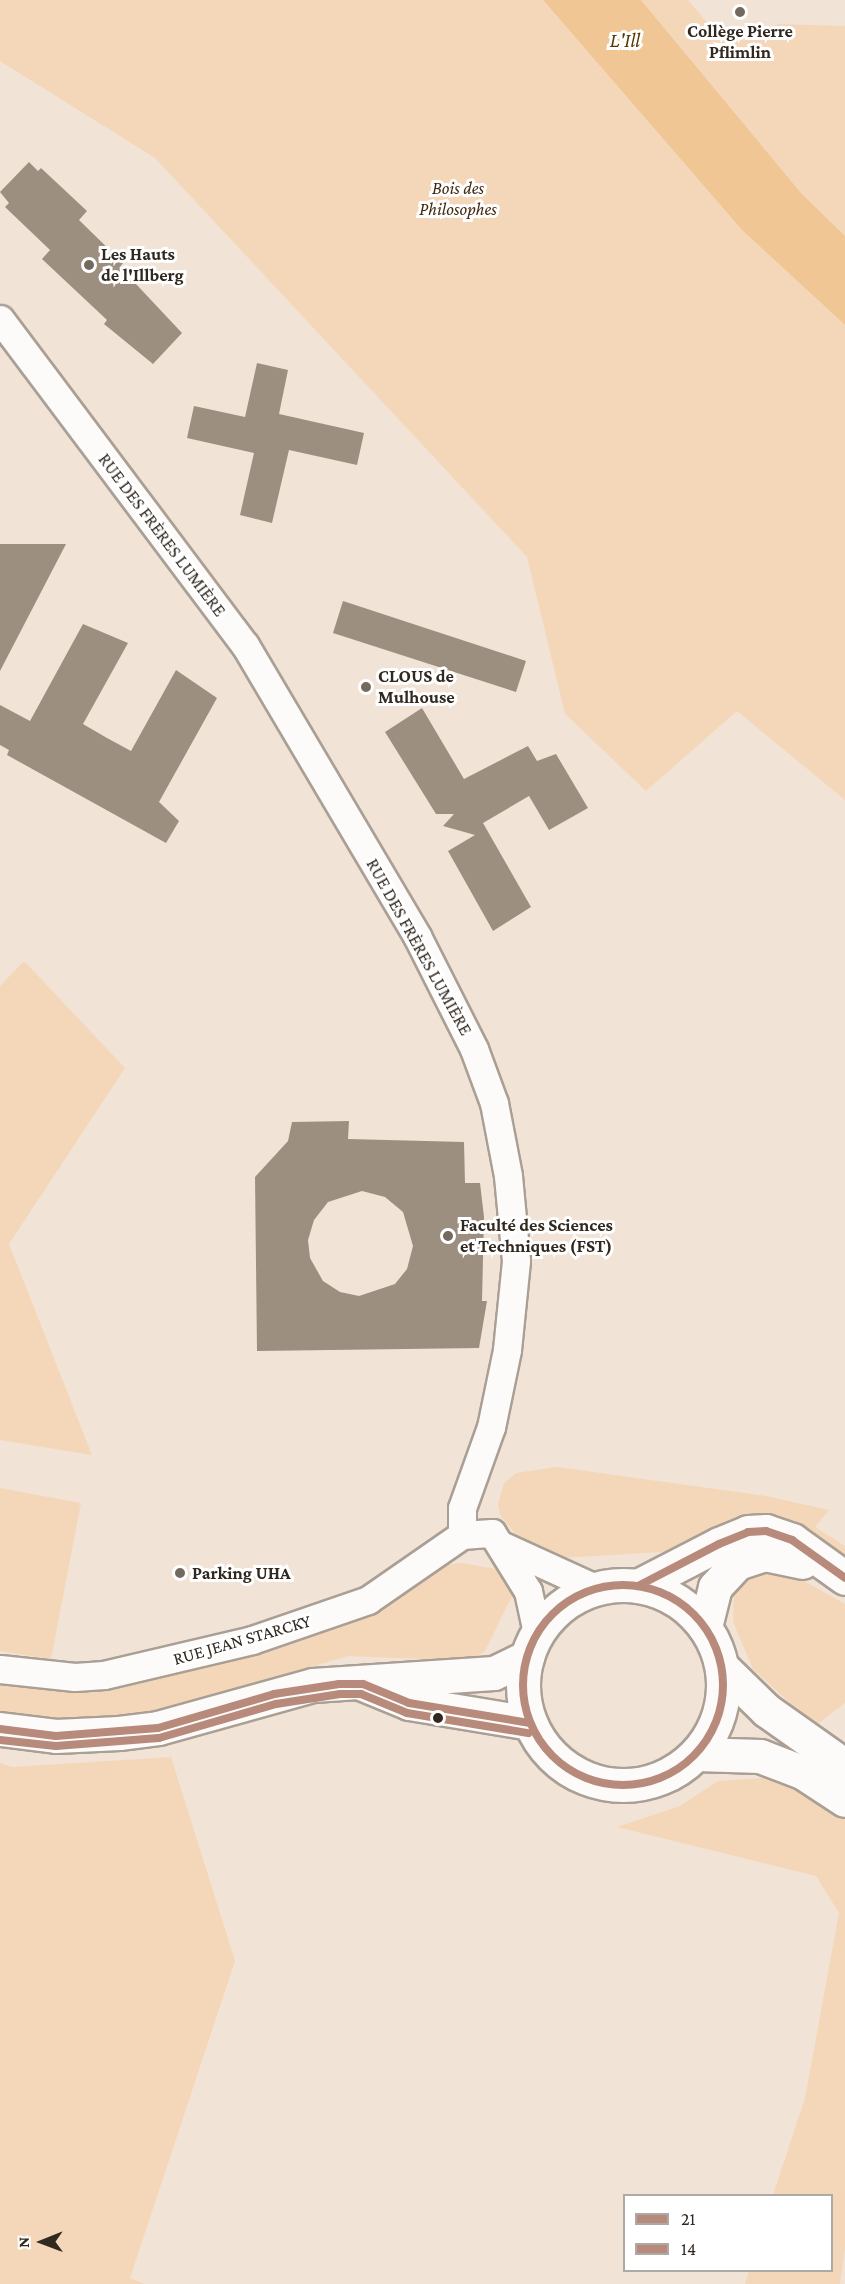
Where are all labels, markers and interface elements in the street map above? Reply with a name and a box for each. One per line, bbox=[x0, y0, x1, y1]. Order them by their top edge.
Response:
marker: Collège Pierre Pflimlin bbox=[733, 5, 747, 19]
place label: Collège Pierre Pflimlin bbox=[687, 21, 793, 63]
water label: L'Ill bbox=[610, 28, 640, 52]
park label: Bois des Philosophes bbox=[419, 178, 497, 220]
place label: Les Hauts de l'Illberg bbox=[101, 244, 184, 286]
marker: Les Hauts de l'Illberg bbox=[82, 258, 96, 272]
street label: RUE DES FRÈRES LUMIÈRE bbox=[94, 449, 230, 621]
place label: CLOUS de Mulhouse bbox=[378, 666, 455, 708]
marker: CLOUS de Mulhouse bbox=[359, 680, 373, 694]
street label: RUE DES FRÈRES LUMIÈRE bbox=[361, 855, 477, 1039]
place label: Faculté des Sciences et Techniques (FST) bbox=[460, 1215, 613, 1258]
marker: Faculté des Sciences et Techniques (FST) bbox=[441, 1229, 455, 1243]
place label: Parking UHA bbox=[192, 1562, 291, 1584]
marker: Parking UHA bbox=[173, 1566, 187, 1580]
street label: RUE JEAN STARCKY bbox=[171, 1610, 313, 1670]
unlabelled marker bbox=[432, 1712, 444, 1724]
legend bbox=[623, 2194, 833, 2272]
text: 21 bbox=[681, 2209, 696, 2229]
north arrow bbox=[12, 2212, 72, 2272]
text: N bbox=[15, 2237, 32, 2248]
text: 14 bbox=[681, 2239, 696, 2259]

